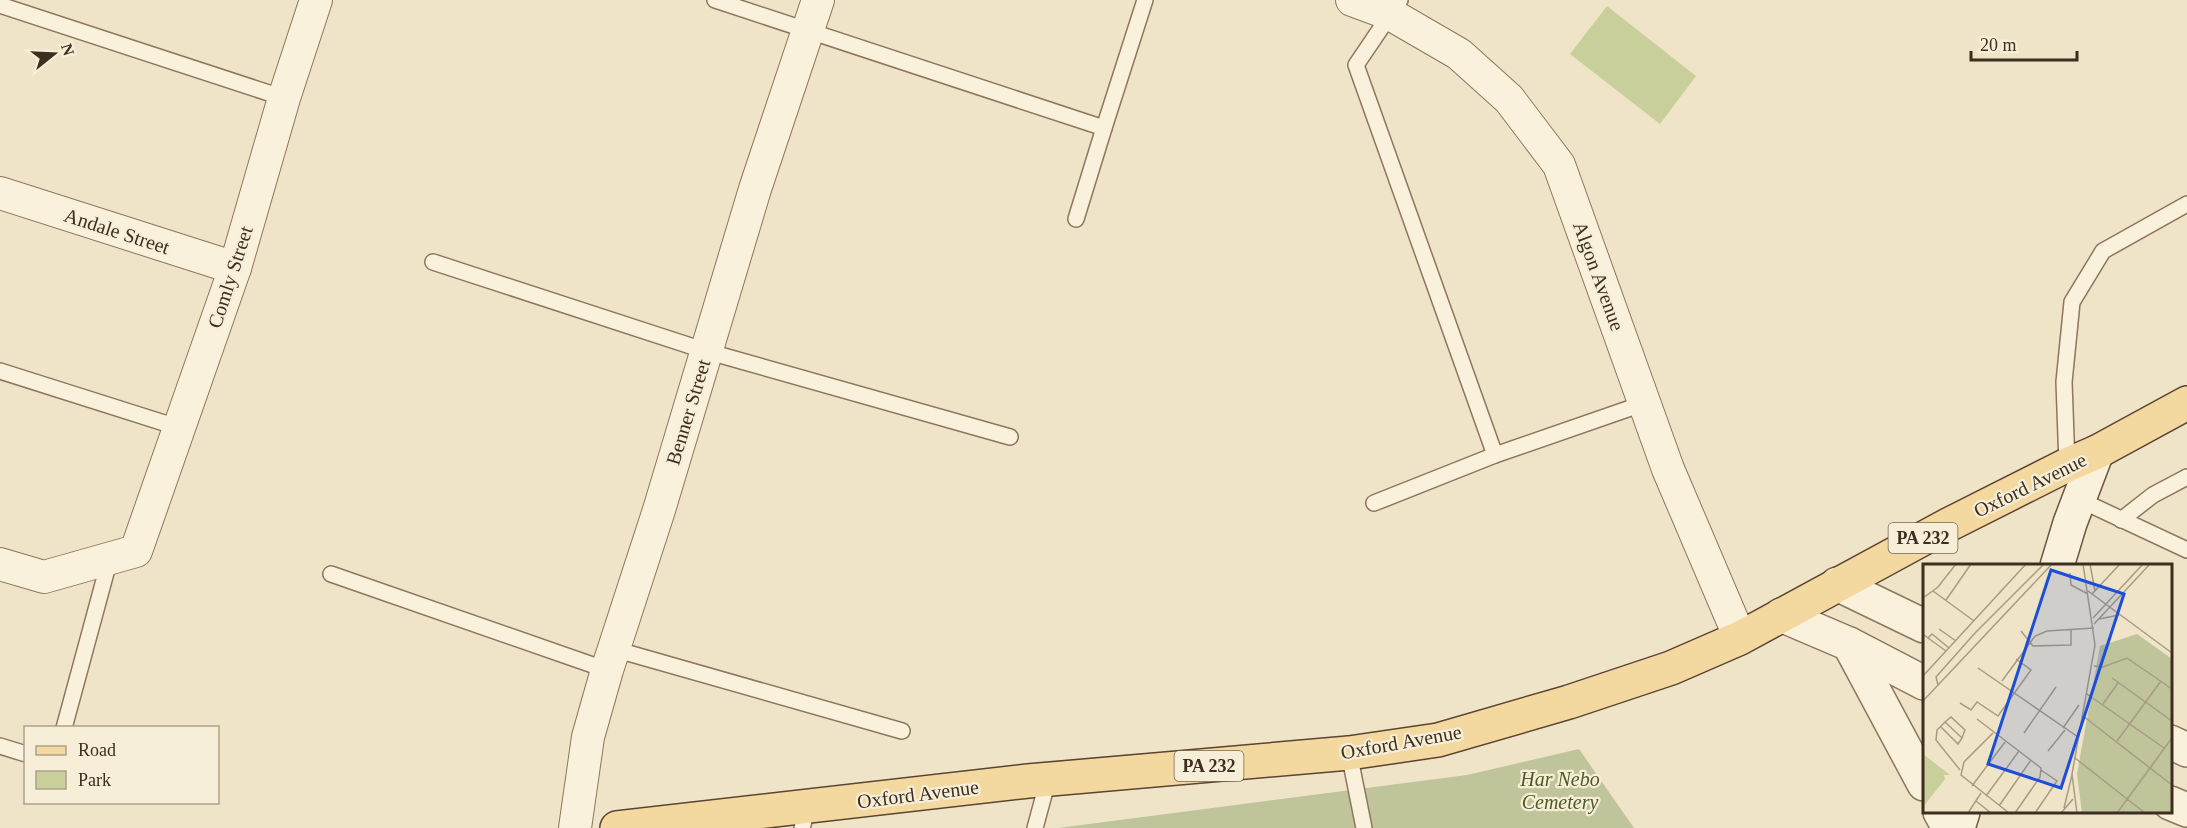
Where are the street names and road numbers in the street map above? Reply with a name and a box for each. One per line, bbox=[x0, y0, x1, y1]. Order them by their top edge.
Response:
street label: Andale Street bbox=[62, 204, 173, 259]
street label: Algon Avenue bbox=[1568, 218, 1629, 334]
street label: Comly Street bbox=[203, 223, 258, 331]
street label: Benner Street bbox=[661, 356, 715, 468]
street label: Oxford Avenue bbox=[1970, 448, 2090, 522]
road number: PA 232 bbox=[1888, 523, 1958, 553]
street label: Oxford Avenue bbox=[1339, 721, 1463, 763]
road number: PA 232 bbox=[1174, 751, 1244, 781]
street label: Oxford Avenue bbox=[856, 776, 980, 812]

